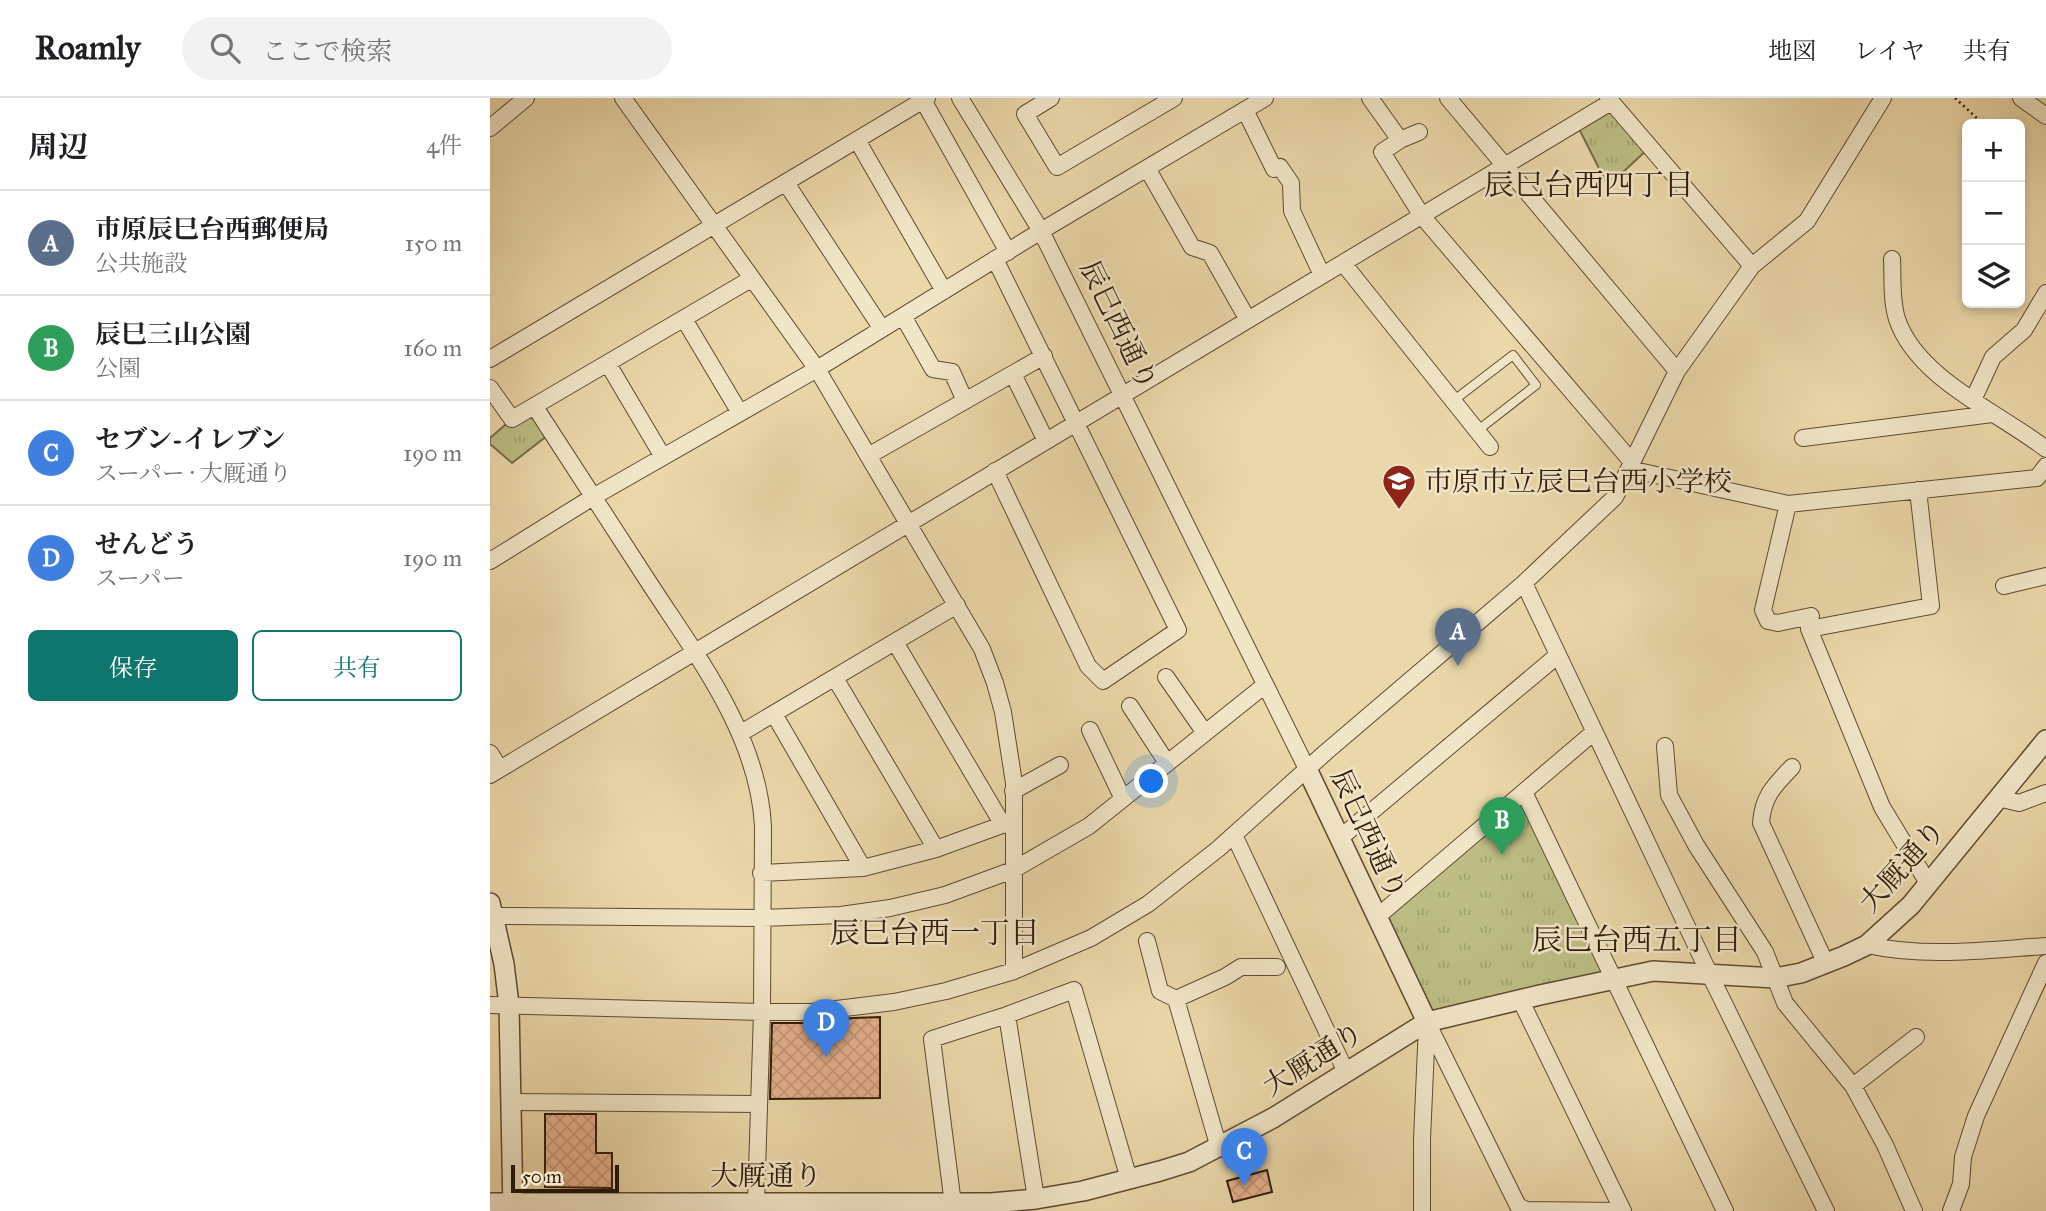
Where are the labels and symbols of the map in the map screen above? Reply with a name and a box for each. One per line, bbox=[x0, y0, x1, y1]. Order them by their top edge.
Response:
district label: 辰巳台西四丁目 bbox=[1484, 167, 1694, 203]
street label: 辰巳西通り bbox=[1073, 254, 1165, 396]
school or university icon: 市原市立辰巳台西小学校 bbox=[1380, 462, 1418, 511]
place label: 市原市立辰巳台西小学校 bbox=[1424, 464, 1732, 499]
pin: A bbox=[1435, 608, 1481, 666]
street label: 辰巳西通り bbox=[1324, 763, 1414, 905]
your location bbox=[1134, 764, 1168, 798]
pin: B bbox=[1479, 797, 1525, 855]
street label: 大厩通り bbox=[1852, 813, 1952, 919]
district label: 辰巳台西一丁目 bbox=[830, 915, 1040, 951]
district label: 辰巳台西五丁目 bbox=[1532, 922, 1742, 958]
pin: D bbox=[803, 999, 849, 1057]
street label: 大厩通り bbox=[1256, 1014, 1370, 1104]
pin: C bbox=[1221, 1128, 1267, 1186]
street label: 大厩通り bbox=[710, 1158, 822, 1193]
scale bar bbox=[511, 1162, 620, 1194]

